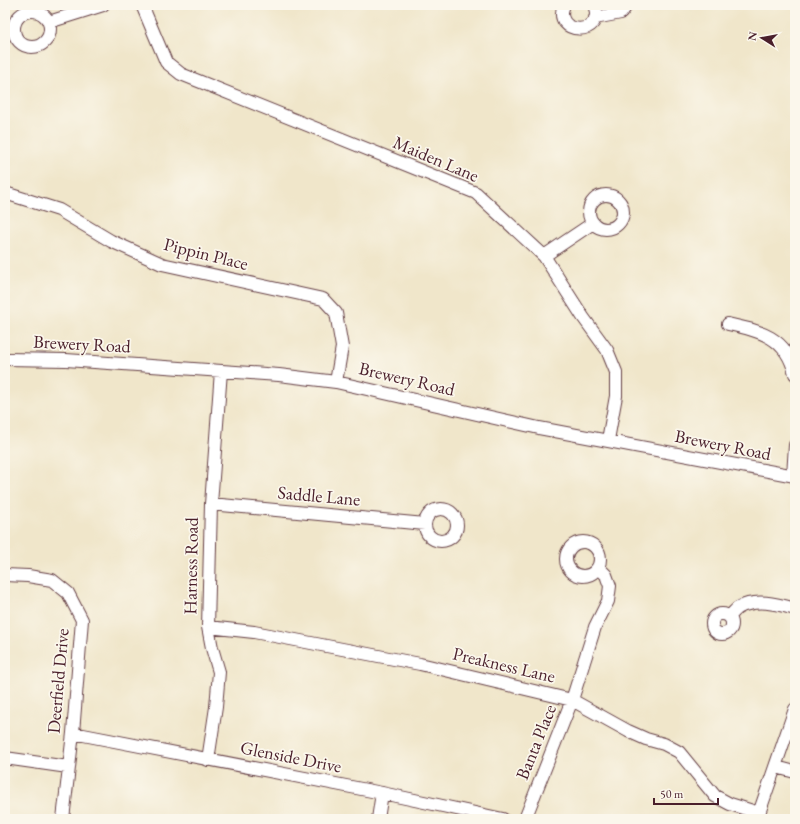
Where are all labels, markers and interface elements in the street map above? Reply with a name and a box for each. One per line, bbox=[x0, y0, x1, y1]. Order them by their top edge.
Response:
north arrow bbox=[742, 18, 782, 58]
text: N bbox=[744, 30, 760, 42]
street label: Maiden Lane bbox=[390, 130, 483, 187]
street label: Pippin Place bbox=[162, 232, 251, 275]
street label: Brewery Road bbox=[33, 329, 132, 358]
street label: Brewery Road bbox=[357, 356, 458, 401]
street label: Brewery Road bbox=[673, 424, 774, 465]
street label: Saddle Lane bbox=[277, 480, 361, 511]
street label: Harness Road bbox=[178, 516, 203, 615]
street label: Deerfield Drive bbox=[41, 628, 74, 734]
street label: Preakness Lane bbox=[451, 642, 558, 687]
street label: Banta Place bbox=[510, 701, 561, 783]
street label: Glenside Drive bbox=[239, 735, 344, 778]
scale bar bbox=[654, 780, 718, 806]
text: 50 m bbox=[660, 786, 684, 802]

